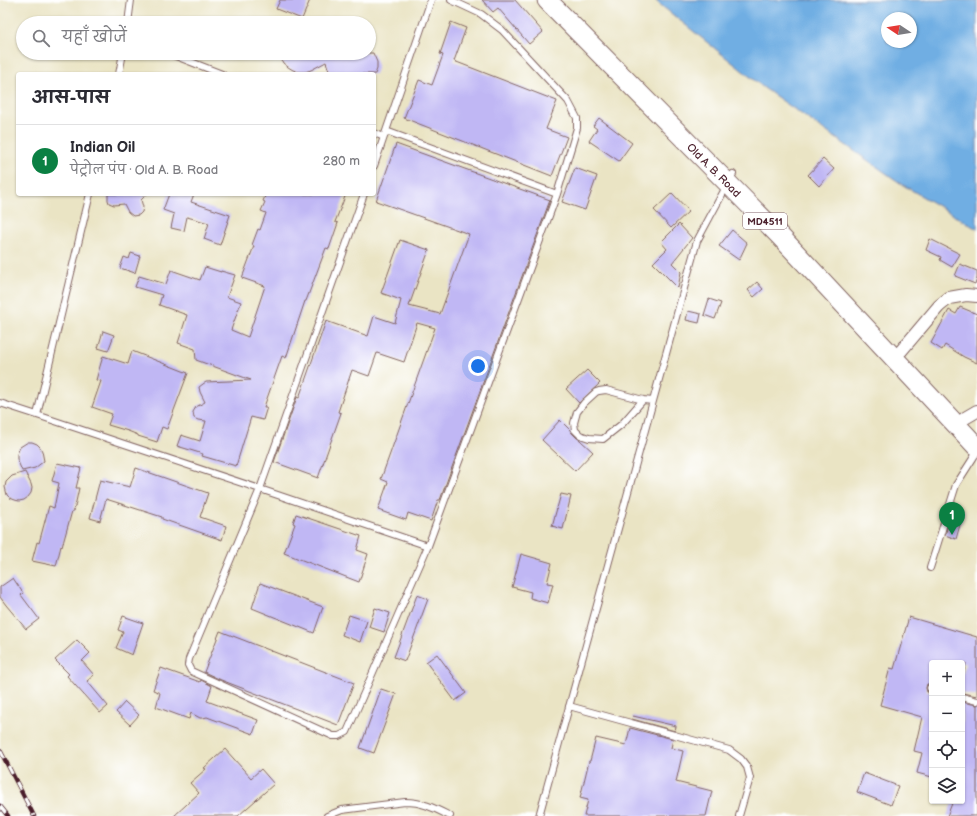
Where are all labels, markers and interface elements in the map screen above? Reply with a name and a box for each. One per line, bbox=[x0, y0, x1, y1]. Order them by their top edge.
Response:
north arrow bbox=[881, 12, 917, 48]
search box bbox=[16, 16, 376, 60]
icon: search bbox=[30, 27, 52, 49]
text: यहाँ खोजें bbox=[62, 28, 127, 47]
text: आस-पास bbox=[32, 88, 110, 108]
text: Indian Oil bbox=[70, 138, 135, 157]
street label: Old A. B. Road bbox=[684, 141, 743, 200]
text: 1 bbox=[42, 153, 48, 169]
text: 280 m bbox=[323, 153, 360, 169]
text: पेट्रोल पंप · Old A. B. Road bbox=[70, 162, 218, 178]
road number: MD4511 bbox=[743, 213, 787, 229]
your location bbox=[468, 356, 488, 376]
pin: 1 bbox=[939, 502, 965, 535]
map controls bbox=[929, 660, 965, 804]
button: + bbox=[929, 660, 965, 696]
button: − bbox=[929, 696, 965, 732]
button: locate bbox=[929, 732, 965, 768]
button: layers bbox=[929, 768, 965, 804]

